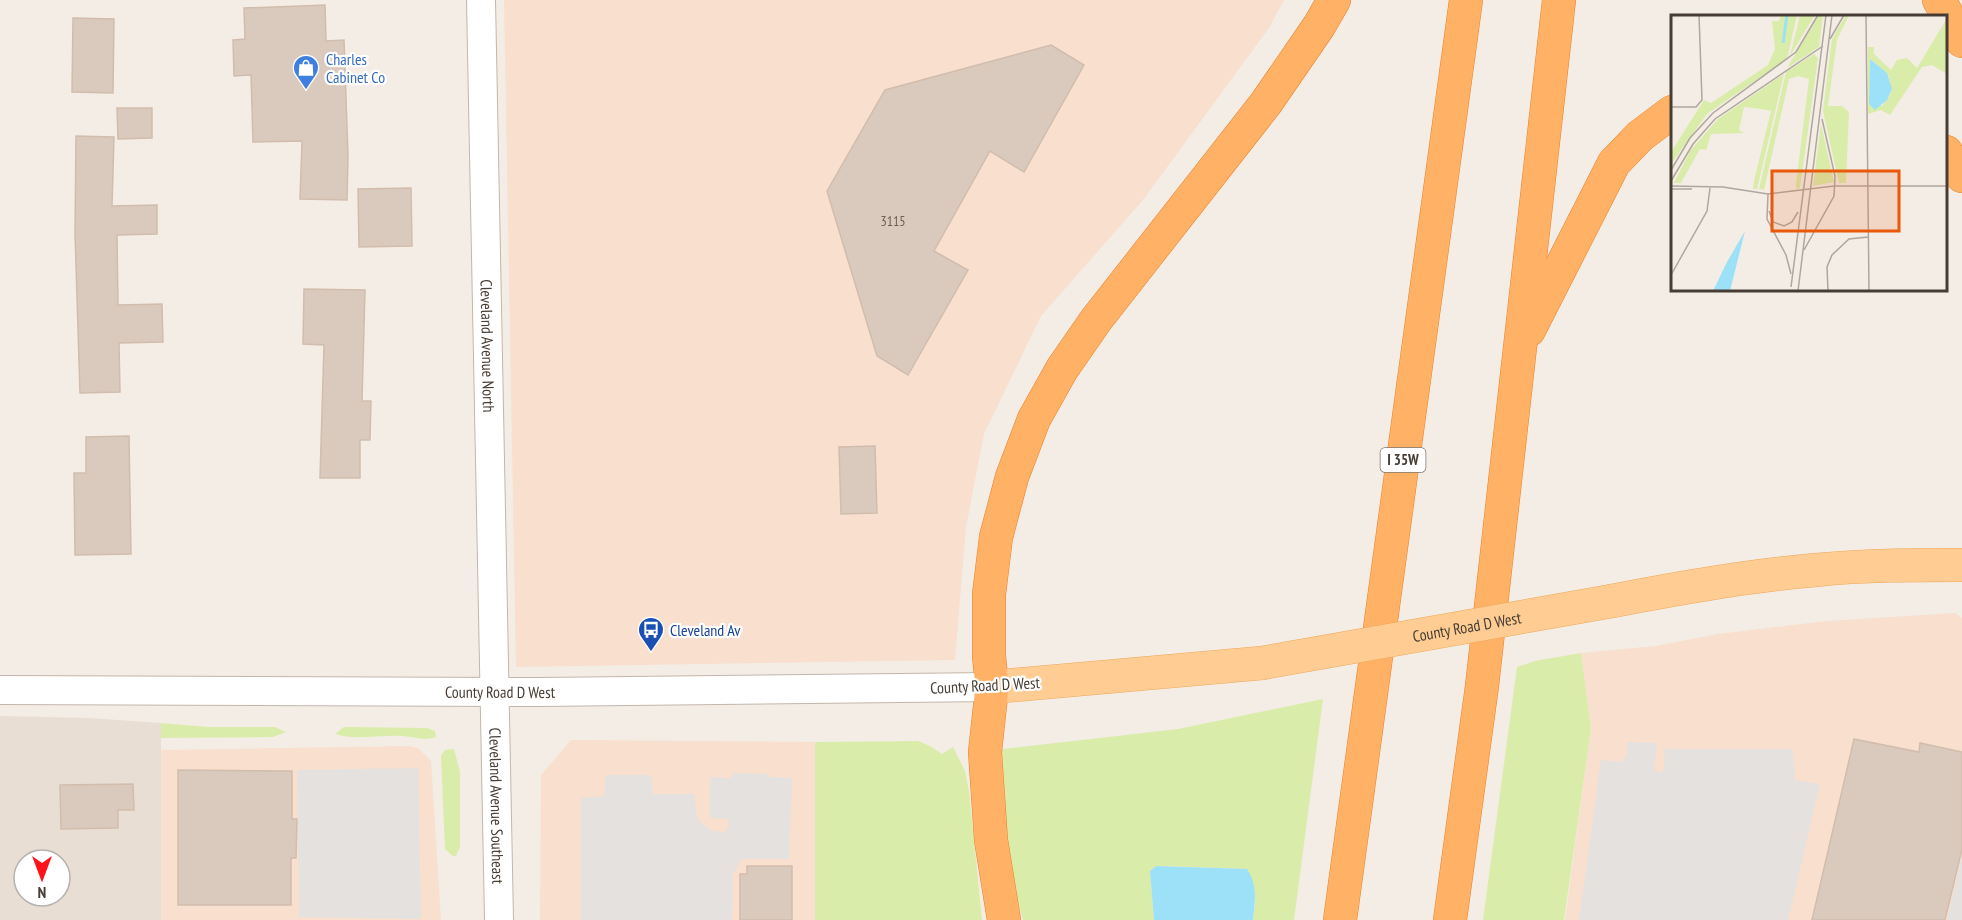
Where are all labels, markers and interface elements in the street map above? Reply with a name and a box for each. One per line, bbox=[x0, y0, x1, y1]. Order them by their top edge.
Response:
inset map bbox=[1671, 15, 1947, 291]
place label: Charles Cabinet Co bbox=[326, 49, 385, 87]
shop icon: Charles Cabinet Co bbox=[291, 53, 321, 91]
house number: 3115 bbox=[880, 212, 906, 230]
street label: Cleveland Avenue North bbox=[476, 279, 499, 413]
road number: I 35W bbox=[1380, 448, 1426, 472]
street label: County Road D West bbox=[1411, 607, 1523, 646]
bus stop icon: Cleveland Av bbox=[636, 615, 666, 653]
place label: Cleveland Av bbox=[670, 620, 741, 640]
street label: County Road D West bbox=[930, 672, 1041, 698]
street label: County Road D West bbox=[445, 682, 556, 702]
street label: Cleveland Avenue Southeast bbox=[485, 728, 508, 885]
north arrow bbox=[12, 848, 72, 908]
text: N bbox=[38, 883, 46, 903]

